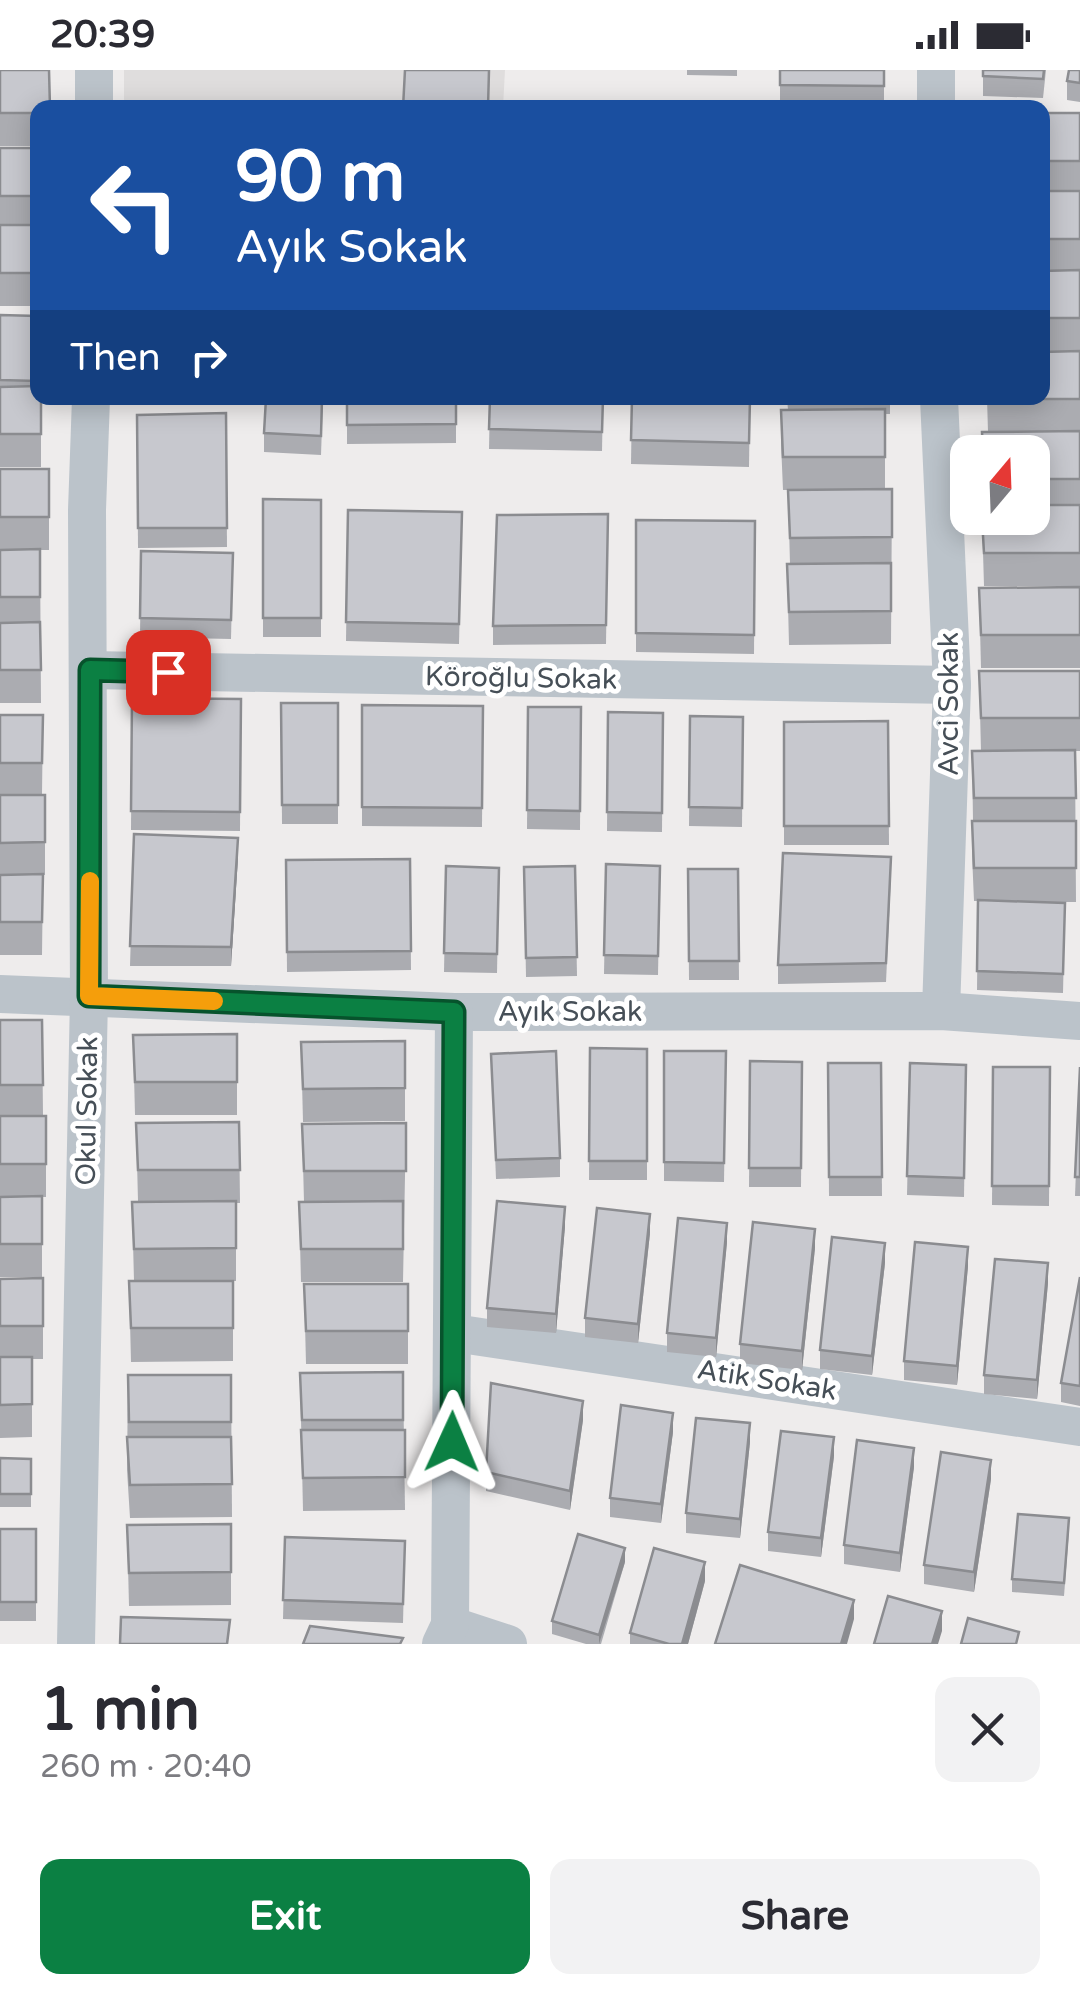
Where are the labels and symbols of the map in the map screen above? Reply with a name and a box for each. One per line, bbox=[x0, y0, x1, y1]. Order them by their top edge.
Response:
north arrow bbox=[950, 435, 1050, 535]
pin bbox=[126, 630, 211, 715]
street label: Avci Sokak bbox=[932, 632, 966, 776]
street label: Köroğlu Sokak bbox=[425, 659, 617, 697]
street label: Ayık Sokak bbox=[498, 995, 642, 1029]
street label: Okul Sokak bbox=[69, 1036, 105, 1186]
street label: Atik Sokak bbox=[695, 1352, 839, 1408]
position arrow bbox=[400, 1390, 504, 1494]

